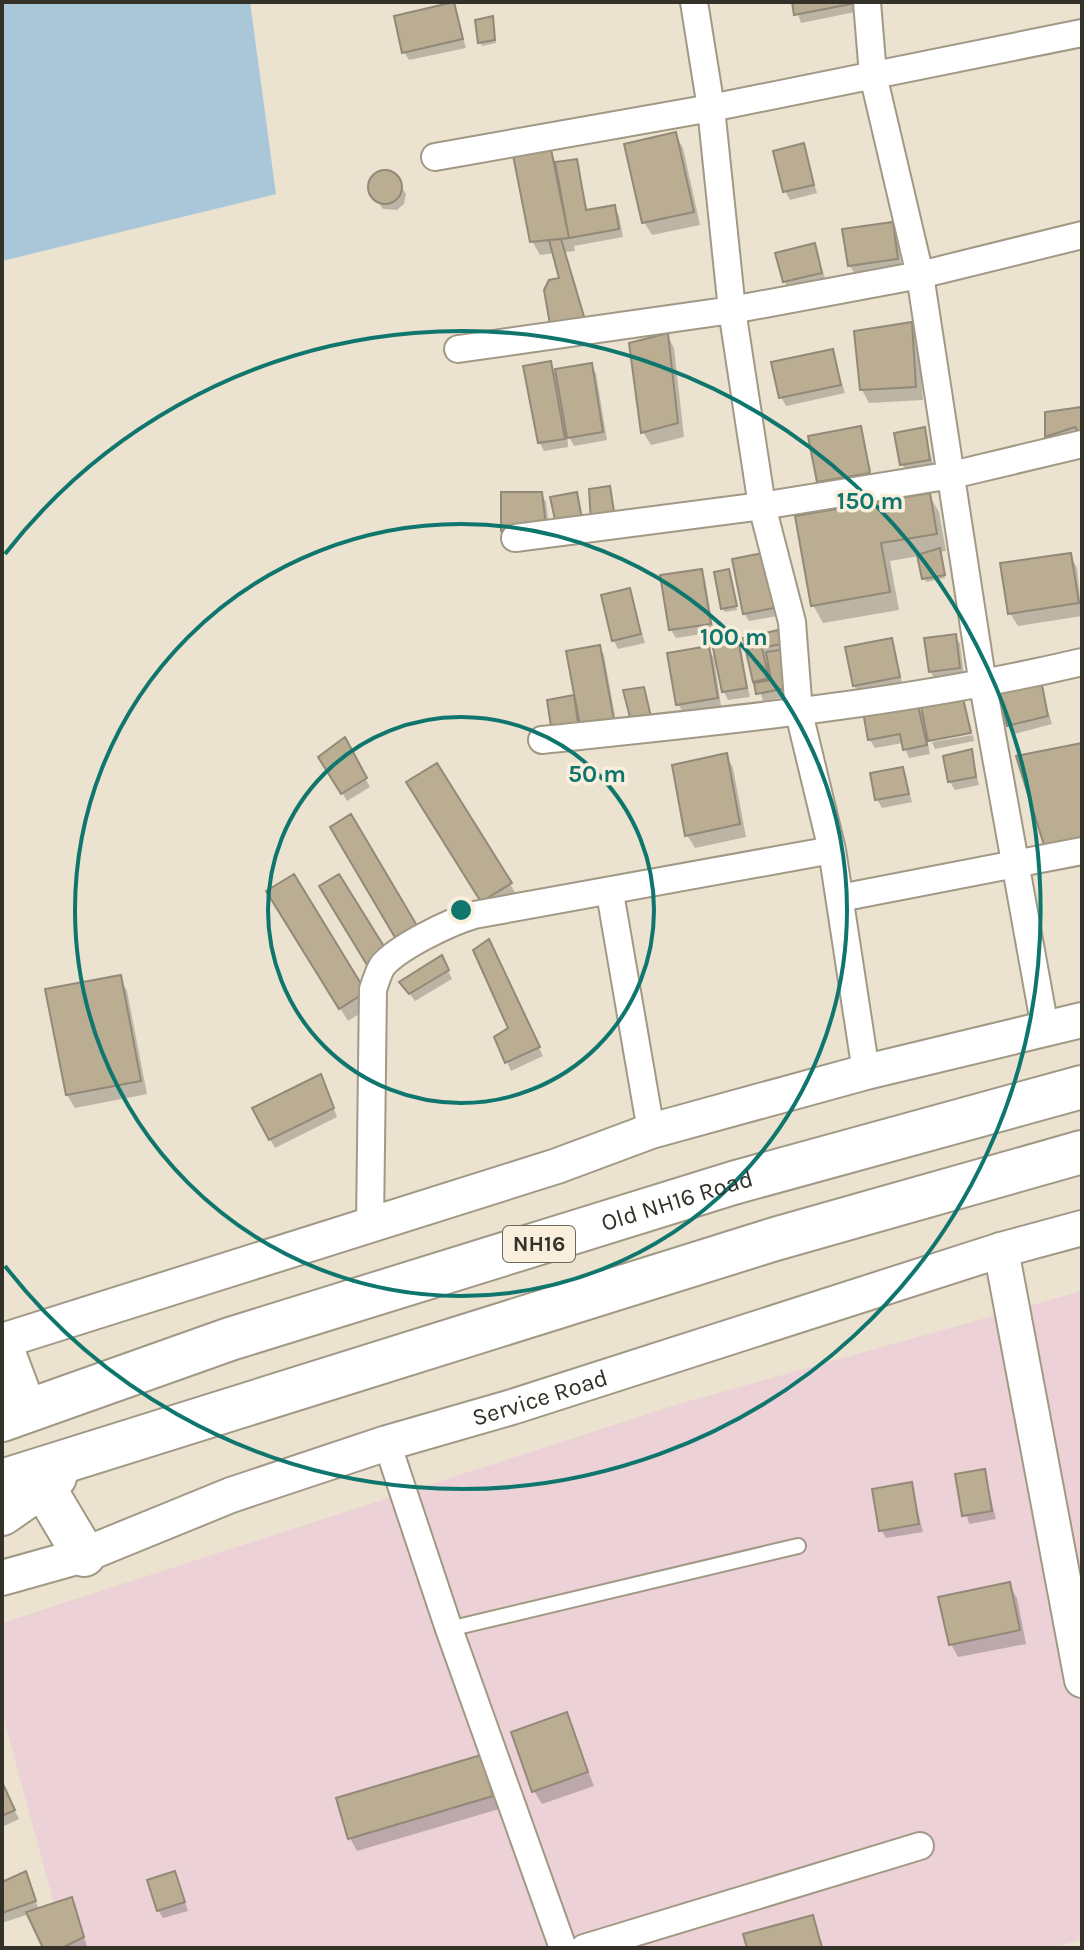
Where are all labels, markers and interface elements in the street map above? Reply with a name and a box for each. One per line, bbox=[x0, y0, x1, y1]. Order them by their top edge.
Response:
text: 150 m bbox=[837, 487, 903, 515]
text: 100 m bbox=[700, 623, 768, 651]
text: 50 m bbox=[568, 760, 626, 788]
centre of rings bbox=[447, 896, 475, 924]
street label: Old NH16 Road bbox=[598, 1164, 756, 1237]
road number: NH16 bbox=[503, 1226, 575, 1262]
street label: Service Road bbox=[469, 1363, 611, 1432]

